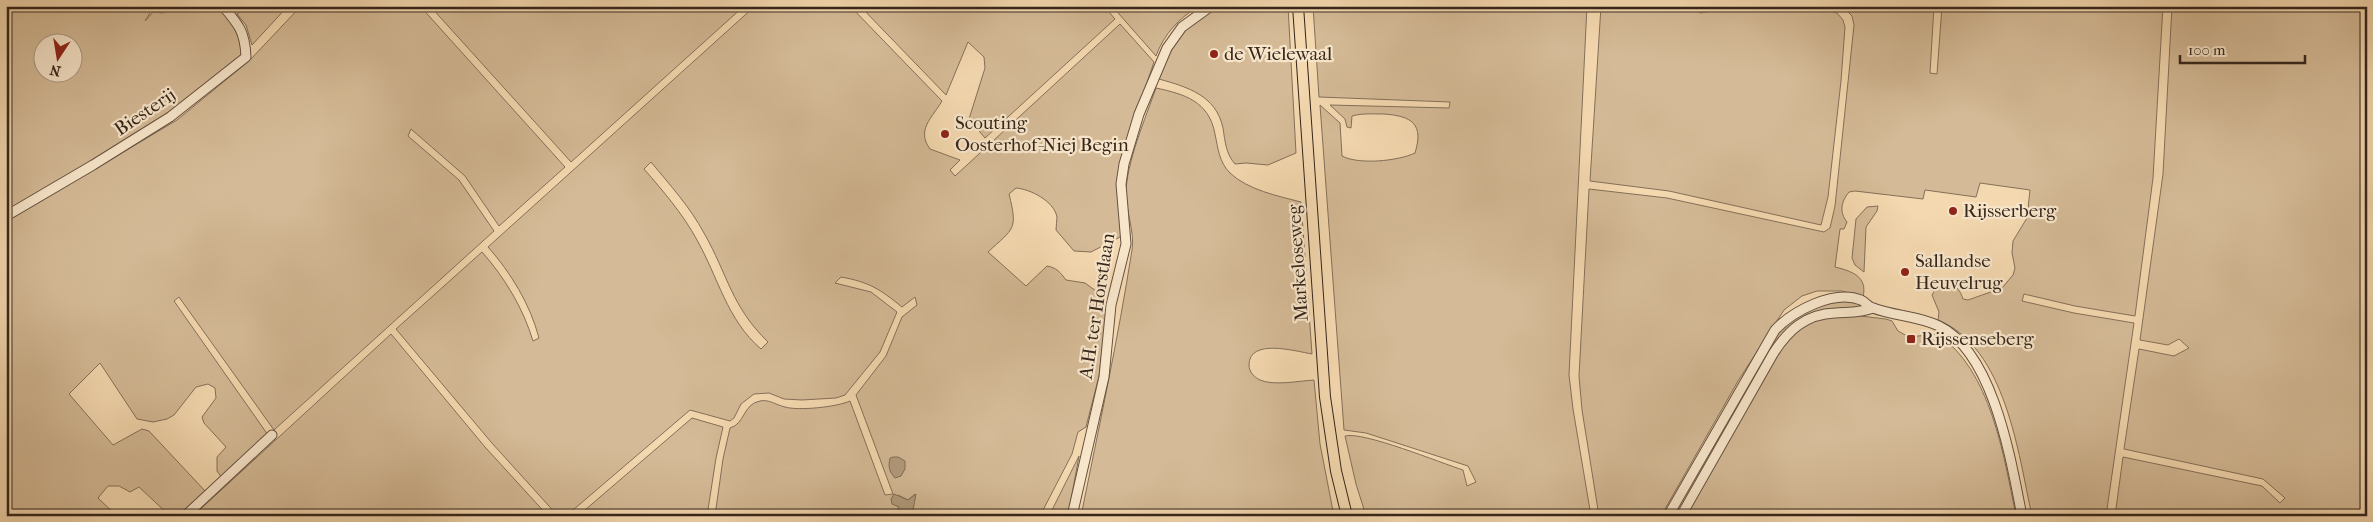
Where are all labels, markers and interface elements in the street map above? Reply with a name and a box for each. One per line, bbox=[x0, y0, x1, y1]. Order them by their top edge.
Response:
north arrow bbox=[32, 32, 82, 82]
scale bar bbox=[2180, 32, 2306, 64]
text: 100 m bbox=[2188, 41, 2226, 59]
place label: de Wielewaal bbox=[1224, 43, 1332, 65]
marker: de Wielewaal bbox=[1208, 48, 1220, 60]
text: N bbox=[48, 61, 62, 80]
street label: Biesterij bbox=[110, 84, 180, 140]
place label: Scouting Oosterhof-Niej Begin bbox=[955, 112, 1129, 156]
marker: Scouting Oosterhof-Niej Begin bbox=[939, 128, 951, 140]
place label: Rijsserberg bbox=[1963, 200, 2057, 222]
street label: Markeloseweg bbox=[1283, 203, 1313, 322]
marker: Rijsserberg bbox=[1947, 205, 1959, 217]
street label: A.H. ter Horstlaan bbox=[1074, 232, 1119, 381]
place label: Sallandse Heuvelrug bbox=[1915, 250, 2003, 294]
marker: Sallandse Heuvelrug bbox=[1899, 266, 1911, 278]
place label: Rijssenseberg bbox=[1921, 328, 2034, 350]
marker: Rijssenseberg bbox=[1905, 333, 1917, 345]

